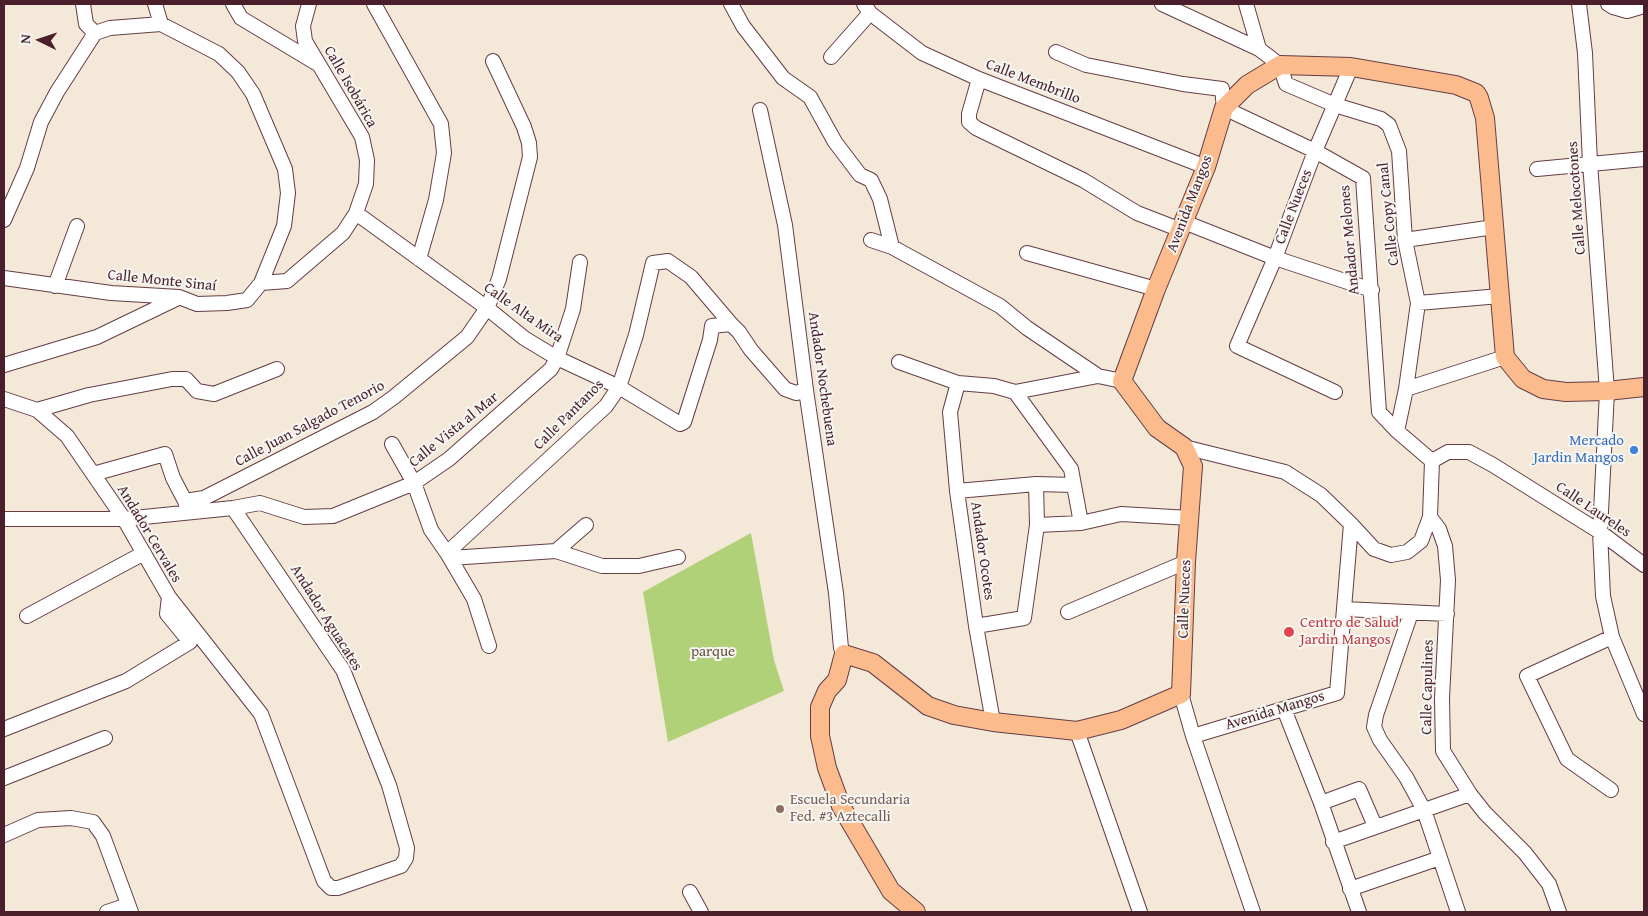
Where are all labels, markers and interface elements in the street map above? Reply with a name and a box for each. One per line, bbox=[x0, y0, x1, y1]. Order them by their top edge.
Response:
north arrow bbox=[15, 15, 65, 65]
text: N bbox=[15, 34, 35, 44]
street label: Calle Isobárica bbox=[319, 43, 381, 131]
street label: Calle Membrillo bbox=[983, 56, 1083, 108]
street label: Calle Melocotones bbox=[1564, 141, 1590, 255]
street label: Avenida Mangos bbox=[1163, 153, 1217, 255]
street label: Calle Copy Canal bbox=[1375, 162, 1403, 266]
street label: Calle Nueces bbox=[1272, 167, 1316, 247]
street label: Andador Melones bbox=[1336, 184, 1364, 296]
street label: Calle Monte Sinaí bbox=[107, 266, 217, 296]
street label: Calle Alta Mira bbox=[480, 279, 566, 347]
street label: Andador Nochebuena bbox=[804, 311, 840, 447]
street label: Calle Pantanos bbox=[530, 376, 608, 454]
street label: Calle Juan Salgado Tenorio bbox=[232, 377, 388, 471]
street label: Calle Vista al Mar bbox=[406, 388, 502, 472]
place label: Mercado Jardin Mangos bbox=[1533, 432, 1624, 467]
marker: Mercado Jardin Mangos bbox=[1628, 444, 1640, 456]
street label: Calle Laureles bbox=[1552, 478, 1634, 542]
street label: Andador Cervales bbox=[113, 482, 185, 586]
street label: Andador Ocotes bbox=[966, 500, 998, 602]
street label: Calle Nueces bbox=[1175, 559, 1195, 639]
street label: Andador Aguacates bbox=[286, 562, 366, 674]
place label: Centro de Salud Jardin Mangos bbox=[1300, 614, 1399, 649]
marker: Centro de Salud Jardin Mangos bbox=[1282, 625, 1296, 639]
street label: Calle Capulines bbox=[1418, 639, 1438, 735]
park label: parque bbox=[691, 643, 735, 661]
street label: Avenida Mangos bbox=[1223, 687, 1327, 735]
place label: Escuela Secundaria Fed. #3 Aztecalli bbox=[790, 791, 910, 826]
marker: Escuela Secundaria Fed. #3 Aztecalli bbox=[774, 803, 786, 815]

